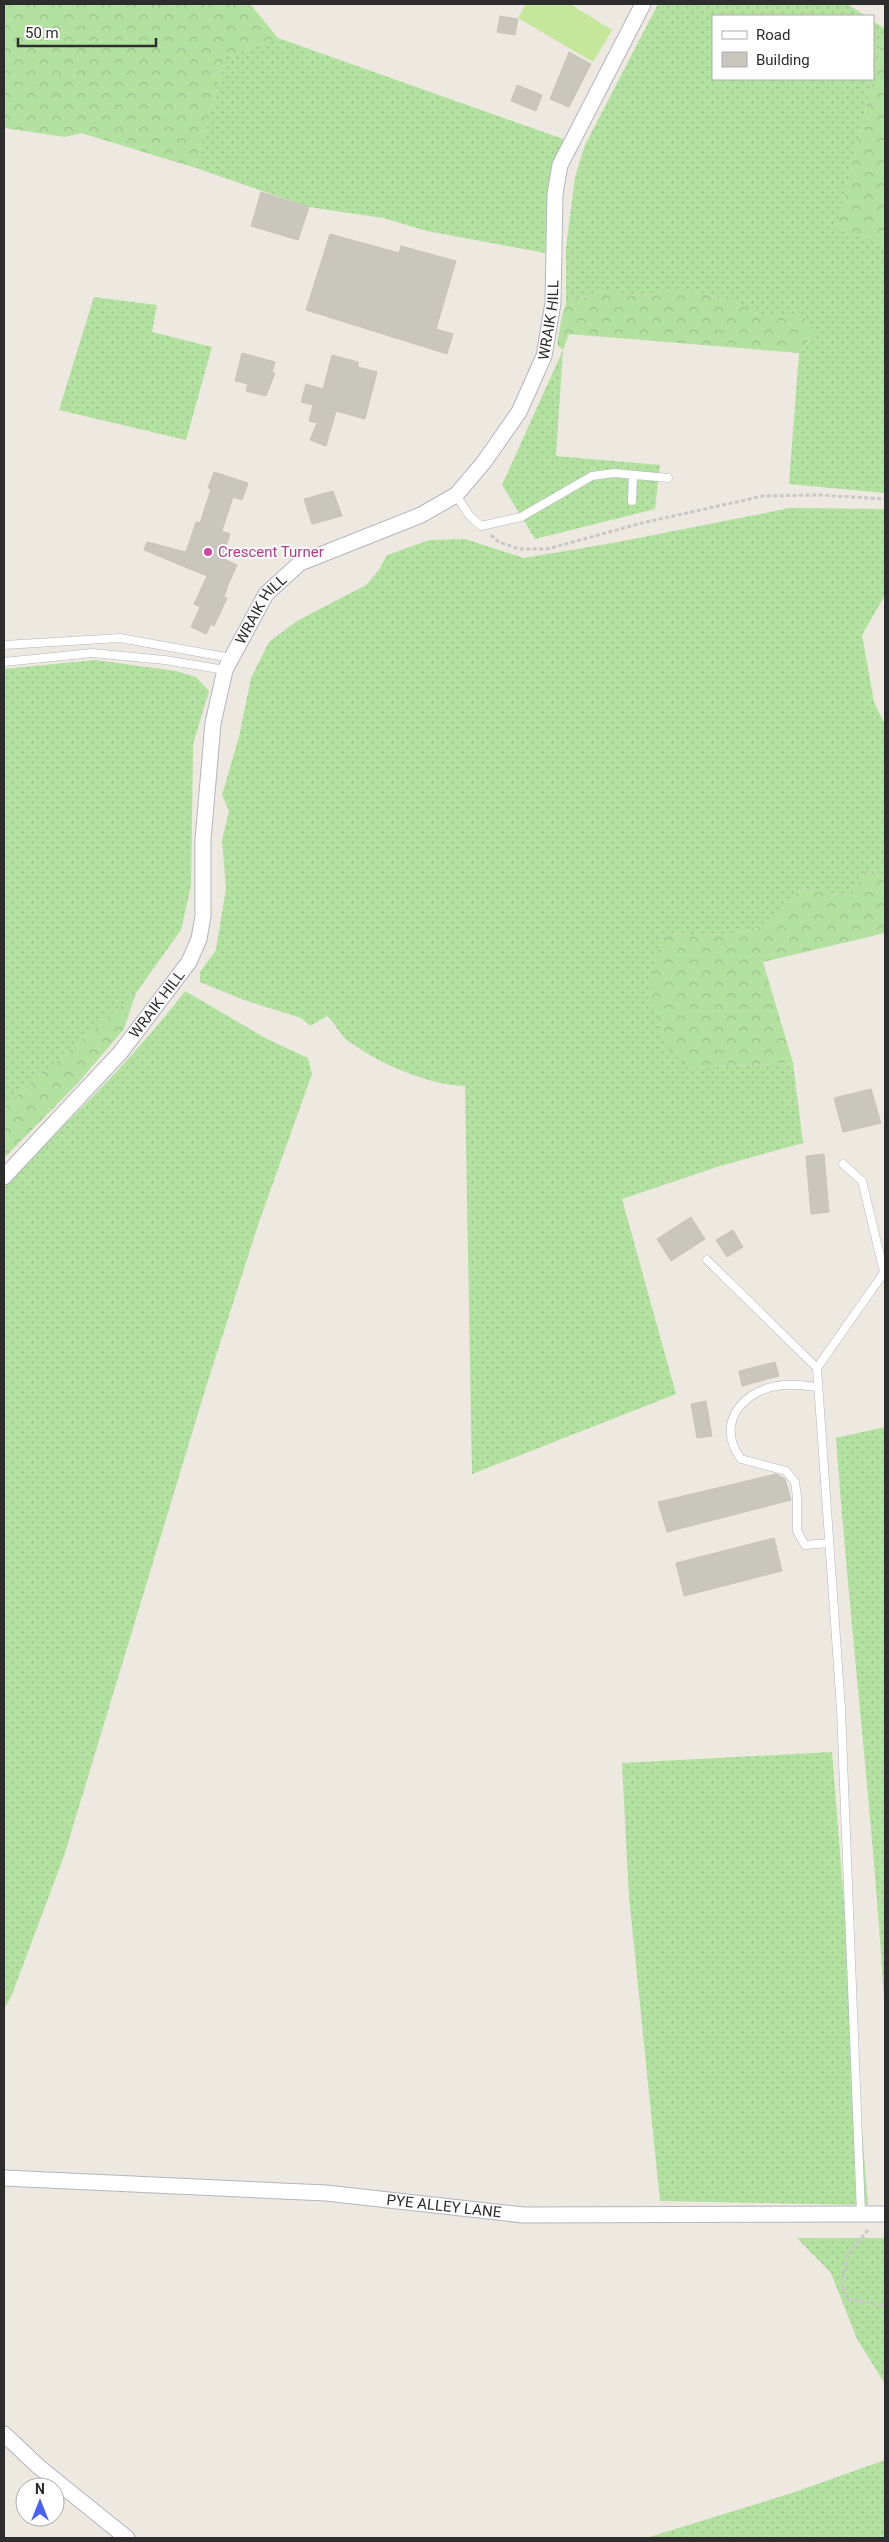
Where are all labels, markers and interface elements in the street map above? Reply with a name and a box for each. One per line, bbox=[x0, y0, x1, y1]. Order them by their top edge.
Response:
scale bar bbox=[18, 15, 155, 47]
legend bbox=[712, 15, 874, 80]
text: 50 m bbox=[25, 24, 59, 42]
text: Road bbox=[756, 26, 790, 44]
text: Building bbox=[756, 51, 810, 69]
street label: WRAIK HILL bbox=[534, 280, 562, 361]
place label: Crescent Turner bbox=[218, 543, 324, 561]
marker: Crescent Turner bbox=[202, 546, 214, 558]
street label: WRAIK HILL bbox=[232, 571, 290, 647]
street label: WRAIK HILL bbox=[125, 967, 188, 1042]
street label: PYE ALLEY LANE bbox=[386, 2191, 503, 2222]
north arrow bbox=[15, 2477, 65, 2527]
text: N bbox=[35, 2481, 45, 2497]

